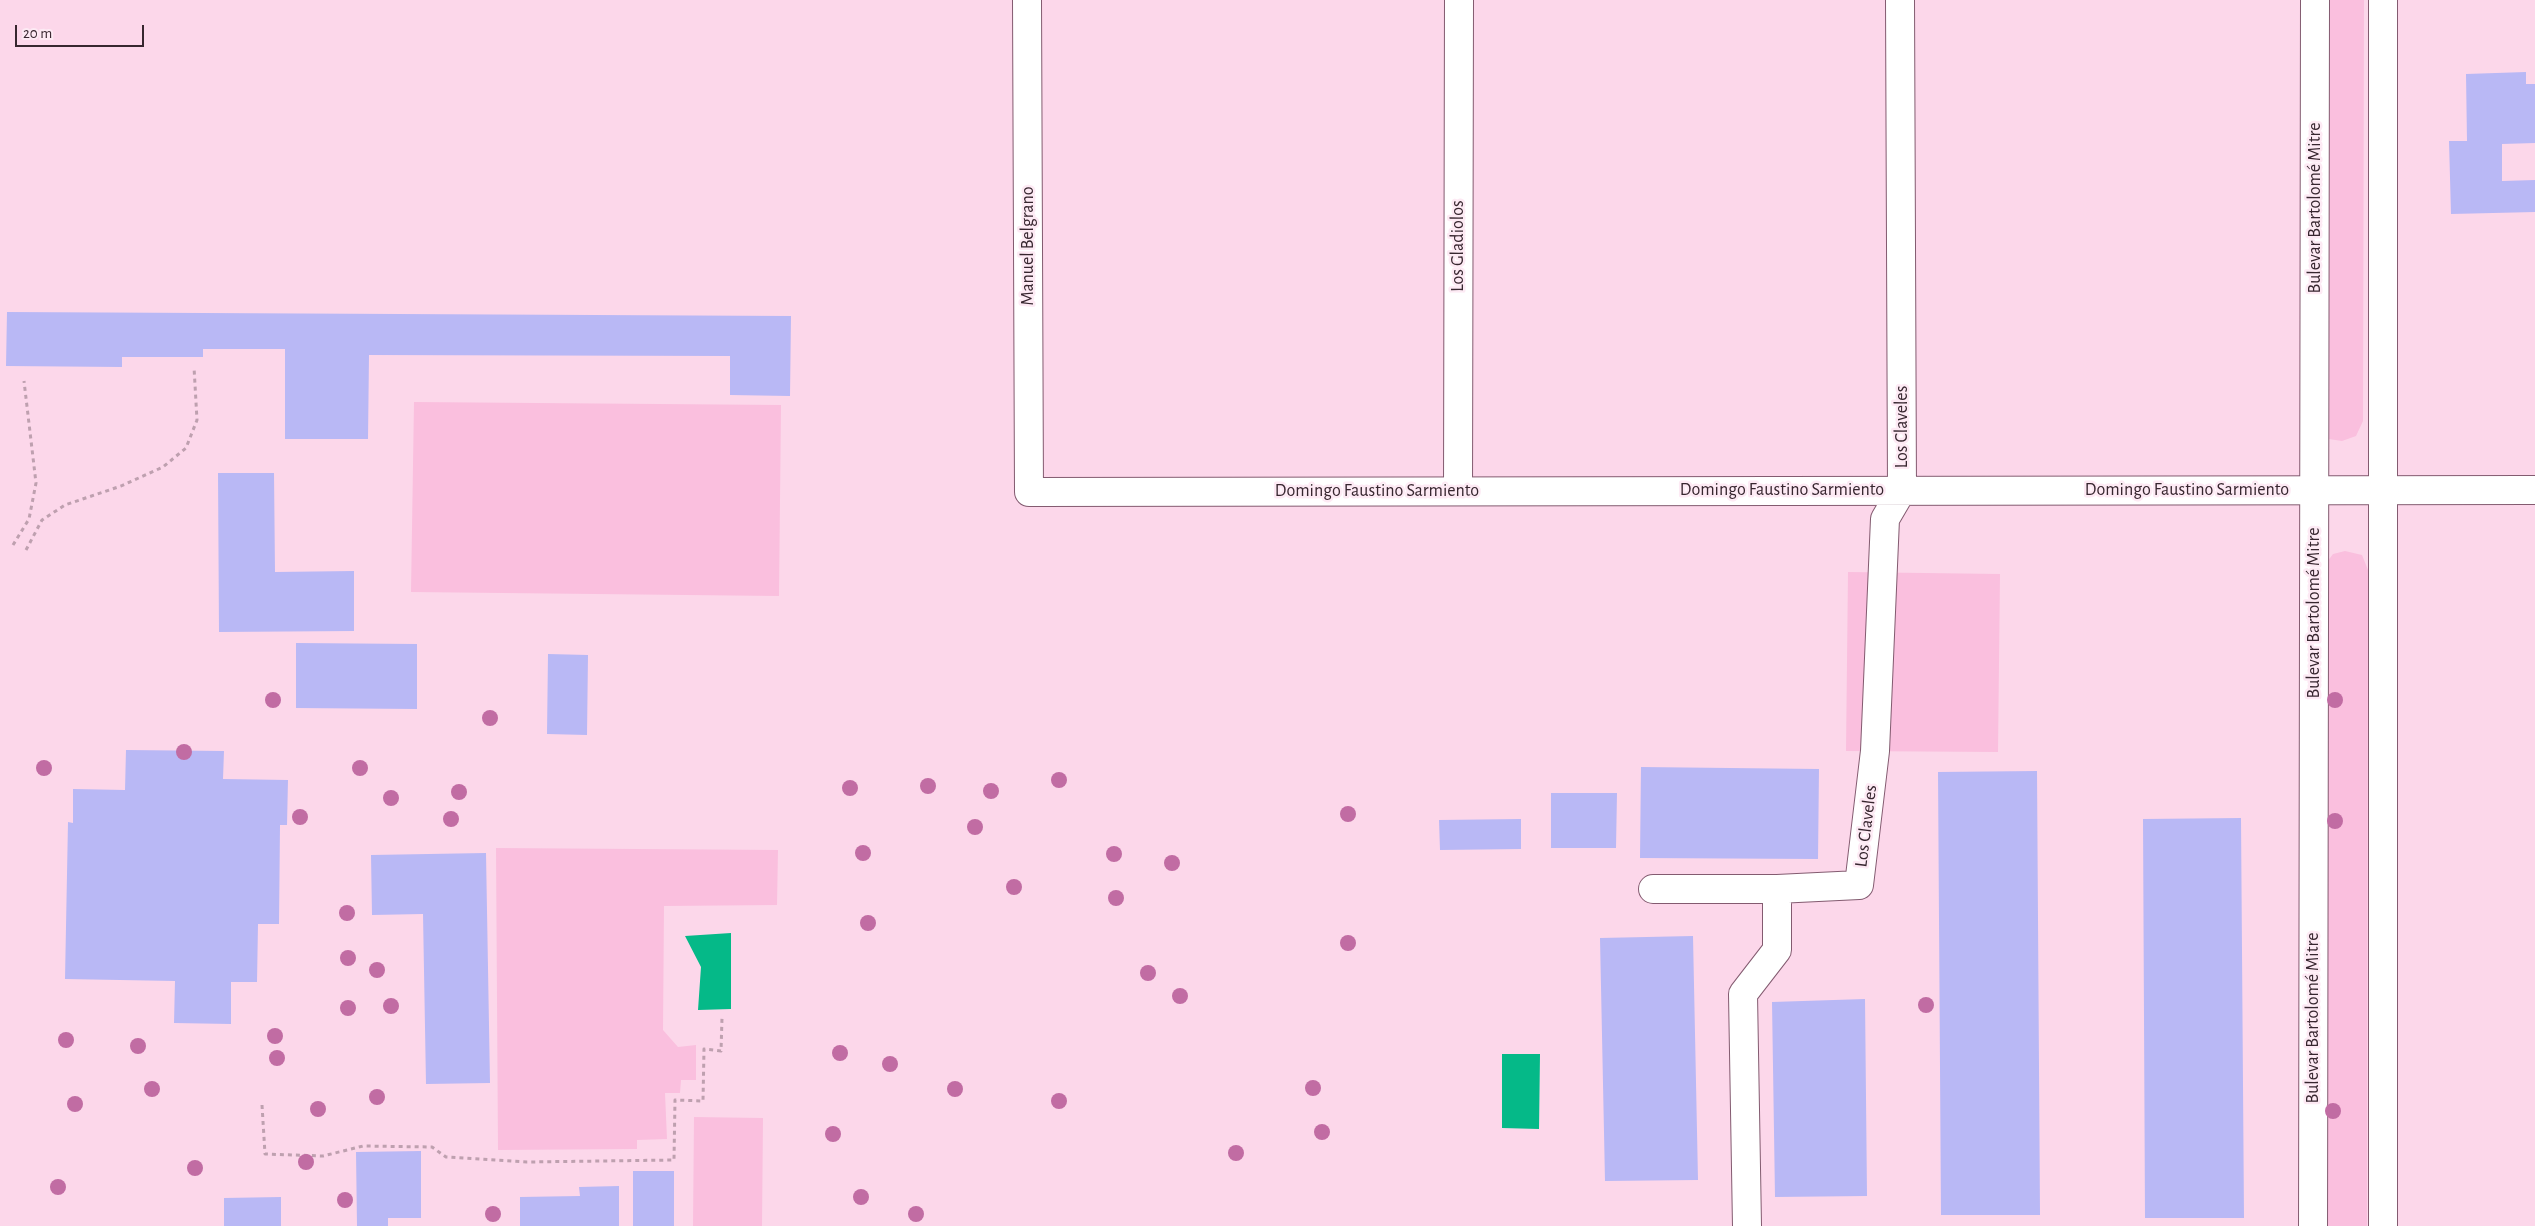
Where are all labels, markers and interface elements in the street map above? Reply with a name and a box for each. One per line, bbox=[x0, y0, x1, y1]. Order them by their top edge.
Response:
scale bar bbox=[18, 15, 146, 47]
text: 20 m bbox=[23, 26, 52, 41]
street label: Bulevar Bartolomé Mitre bbox=[2304, 123, 2326, 293]
street label: Manuel Belgrano bbox=[1017, 186, 1039, 306]
street label: Los Gladiolos bbox=[1447, 200, 1469, 292]
street label: Los Claveles bbox=[1891, 386, 1913, 468]
street label: Domingo Faustino Sarmiento bbox=[1680, 479, 1884, 501]
street label: Domingo Faustino Sarmiento bbox=[2085, 479, 2289, 501]
street label: Domingo Faustino Sarmiento bbox=[1275, 480, 1479, 502]
street label: Bulevar Bartolomé Mitre bbox=[2303, 528, 2325, 698]
street label: Los Claveles bbox=[1850, 784, 1882, 868]
street label: Bulevar Bartolomé Mitre bbox=[2302, 933, 2324, 1103]

